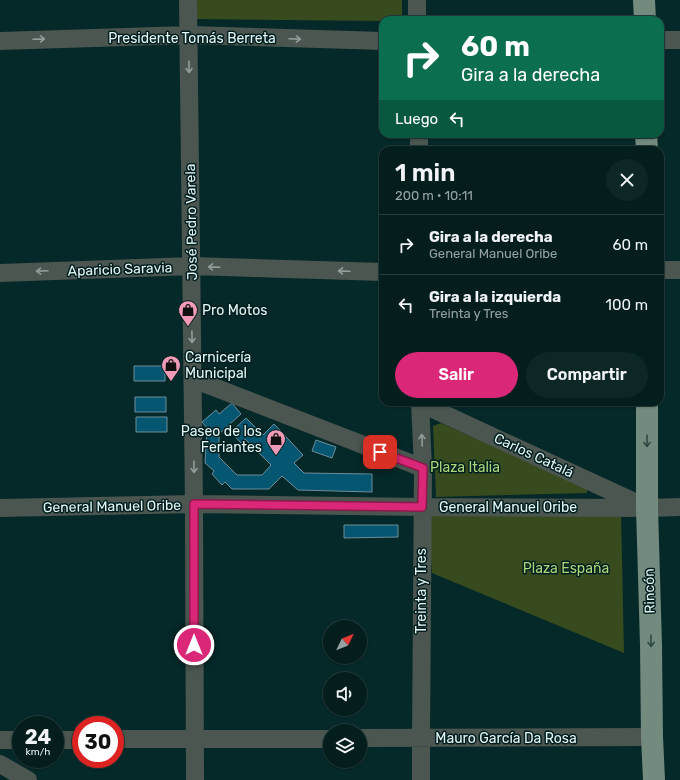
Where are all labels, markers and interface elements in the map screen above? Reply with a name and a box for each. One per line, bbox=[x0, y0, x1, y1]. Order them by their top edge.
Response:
street label: Presidente Tomás Berreta bbox=[108, 30, 276, 47]
text: 60 m bbox=[461, 30, 530, 63]
icon: right bbox=[395, 32, 447, 84]
one-way arrow bbox=[288, 35, 301, 42]
one-way arrow bbox=[32, 36, 45, 43]
one-way arrow bbox=[185, 60, 193, 73]
text: Gira a la derecha bbox=[461, 64, 600, 86]
icon: left bbox=[446, 108, 468, 130]
text: Luego bbox=[395, 110, 438, 128]
text: 1 min bbox=[395, 159, 455, 187]
button: close bbox=[606, 159, 648, 201]
street label: José Pedro Varela bbox=[182, 163, 201, 281]
text: 200 m · 10:11 bbox=[395, 188, 473, 203]
text: Gira a la derecha bbox=[429, 228, 553, 246]
icon: right bbox=[395, 234, 417, 256]
text: 60 m bbox=[612, 236, 648, 254]
text: General Manuel Oribe bbox=[429, 246, 557, 261]
street label: Aparicio Saravia bbox=[67, 259, 173, 280]
one-way arrow bbox=[208, 263, 221, 270]
one-way arrow bbox=[338, 267, 351, 275]
one-way arrow bbox=[36, 268, 49, 275]
text: Gira a la izquierda bbox=[429, 288, 561, 306]
icon: left bbox=[395, 294, 417, 316]
text: 100 m bbox=[606, 296, 648, 314]
shop icon: Pro Motos bbox=[177, 299, 199, 327]
place label: Pro Motos bbox=[202, 302, 267, 319]
text: Treinta y Tres bbox=[429, 306, 508, 321]
one-way arrow bbox=[189, 330, 196, 343]
place label: Carnicería Municipal bbox=[185, 349, 251, 382]
button: Salir bbox=[395, 352, 518, 398]
button: Compartir bbox=[526, 352, 648, 398]
shop icon: Carnicería Municipal bbox=[160, 354, 182, 382]
place label: Paseo de los Feriantes bbox=[181, 423, 262, 456]
shop icon: Paseo de los Feriantes bbox=[265, 428, 287, 456]
street label: Carlos Catalá bbox=[491, 430, 576, 481]
one-way arrow bbox=[418, 434, 425, 447]
one-way arrow bbox=[643, 434, 651, 447]
pin bbox=[363, 435, 397, 469]
icon: arrive bbox=[369, 441, 391, 463]
park label: Plaza Italia bbox=[430, 459, 500, 476]
one-way arrow bbox=[190, 460, 198, 473]
street label: General Manuel Oribe bbox=[43, 497, 181, 516]
street label: General Manuel Oribe bbox=[439, 499, 577, 516]
street label: Treinta y Tres bbox=[413, 548, 430, 634]
park label: Plaza España bbox=[523, 560, 609, 577]
street label: Rincón bbox=[641, 568, 658, 614]
north arrow bbox=[323, 620, 367, 664]
map controls bbox=[323, 620, 367, 768]
position arrow bbox=[173, 624, 215, 666]
one-way arrow bbox=[647, 634, 654, 647]
button: sound bbox=[323, 672, 367, 716]
speed limit sign: 30 bbox=[72, 716, 124, 768]
button: layers bbox=[323, 724, 367, 768]
text: 24 bbox=[25, 725, 51, 749]
street label: Mauro García Da Rosa bbox=[435, 730, 577, 747]
text: km/h bbox=[26, 746, 50, 758]

